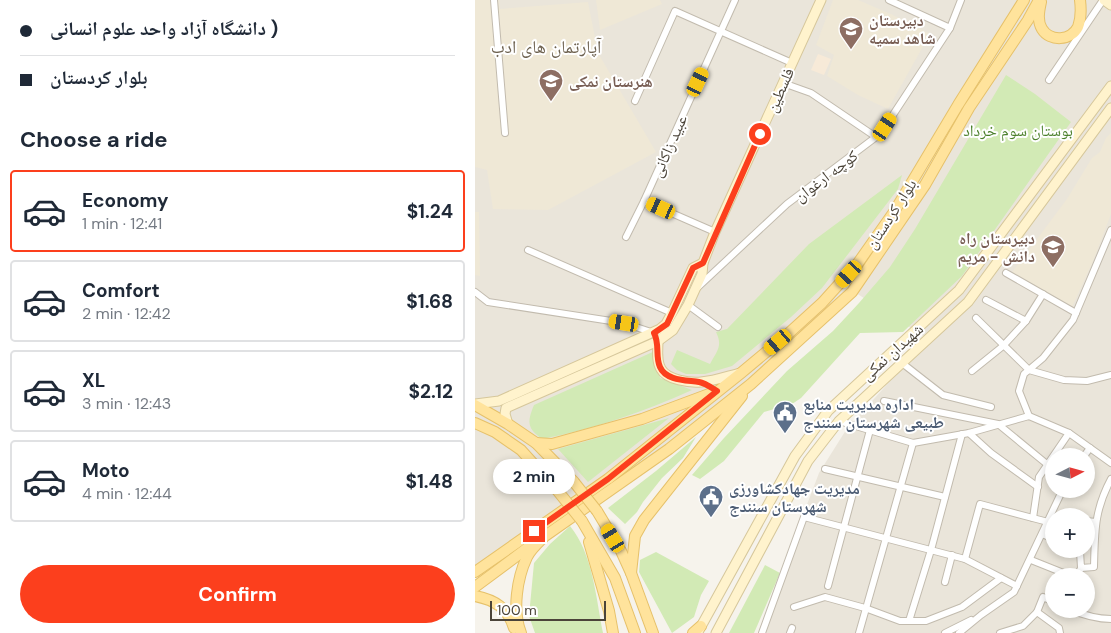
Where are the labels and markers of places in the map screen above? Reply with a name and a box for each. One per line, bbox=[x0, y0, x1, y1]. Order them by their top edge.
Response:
place label: دبیرستان شاهد سمیه bbox=[869, 10, 936, 49]
school or university icon: دبیرستان شاهد سمیه bbox=[838, 16, 864, 50]
school or university icon: هنرستان نمکی bbox=[538, 68, 564, 102]
place label: هنرستان نمکی bbox=[569, 71, 653, 92]
place label: دبیرستان راه دانش - مریم bbox=[957, 228, 1035, 268]
school or university icon: دبیرستان راه دانش - مریم bbox=[1040, 234, 1066, 268]
place label: اداره مدیریت منابع طبیعی شهرستان سنندج bbox=[803, 394, 944, 433]
public building icon: اداره مدیریت منابع طبیعی شهرستان سنندج bbox=[772, 400, 798, 434]
place label: مدیریت جهادکشاورزی شهرستان سنندج bbox=[729, 478, 860, 517]
public building icon: مدیریت جهادکشاورزی شهرستان سنندج bbox=[698, 484, 724, 518]

